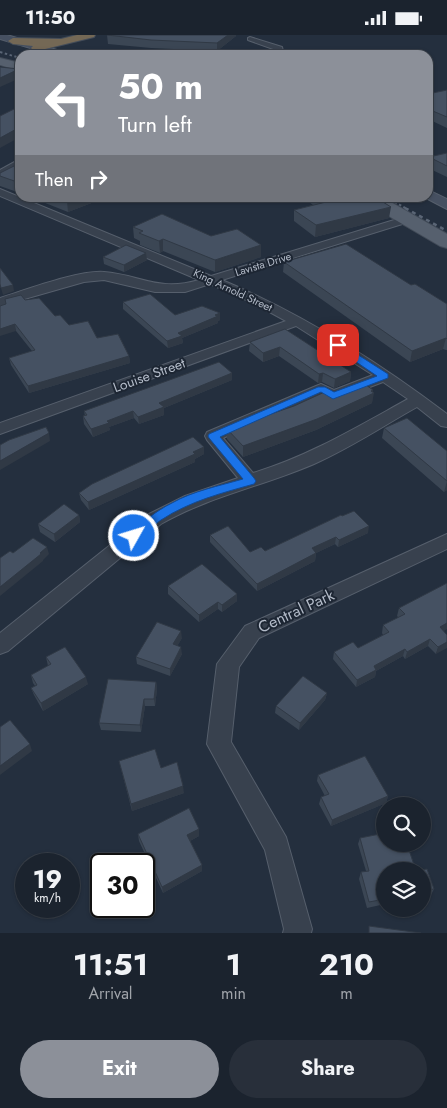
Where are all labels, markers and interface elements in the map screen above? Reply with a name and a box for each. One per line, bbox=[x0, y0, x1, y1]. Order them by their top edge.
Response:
text: 11:50 bbox=[25, 4, 75, 31]
text: 50 m bbox=[118, 62, 203, 112]
icon: left bbox=[35, 70, 100, 135]
text: Turn left bbox=[118, 108, 192, 140]
icon: right bbox=[84, 165, 112, 193]
text: Then bbox=[35, 166, 74, 193]
street label: Lavista Drive bbox=[233, 248, 293, 280]
street label: King Arnold Street bbox=[191, 265, 275, 315]
pin bbox=[317, 324, 359, 366]
icon: arrive bbox=[324, 331, 352, 359]
street label: Louise Street bbox=[110, 352, 188, 397]
position arrow bbox=[107, 509, 159, 561]
street label: Central Park bbox=[254, 583, 339, 639]
map controls bbox=[376, 797, 431, 917]
button: search bbox=[376, 797, 431, 852]
speed limit sign: 30 bbox=[90, 853, 155, 918]
text: 19 bbox=[33, 861, 62, 897]
button: layers bbox=[376, 862, 431, 917]
text: km/h bbox=[34, 889, 61, 907]
text: 11:51 bbox=[73, 943, 148, 986]
text: 1 bbox=[226, 943, 241, 986]
text: 210 bbox=[319, 943, 374, 986]
text: Arrival bbox=[88, 982, 133, 1005]
text: min bbox=[221, 982, 246, 1005]
text: m bbox=[340, 982, 353, 1005]
button: Exit bbox=[20, 1040, 219, 1098]
button: Share bbox=[229, 1040, 427, 1098]

